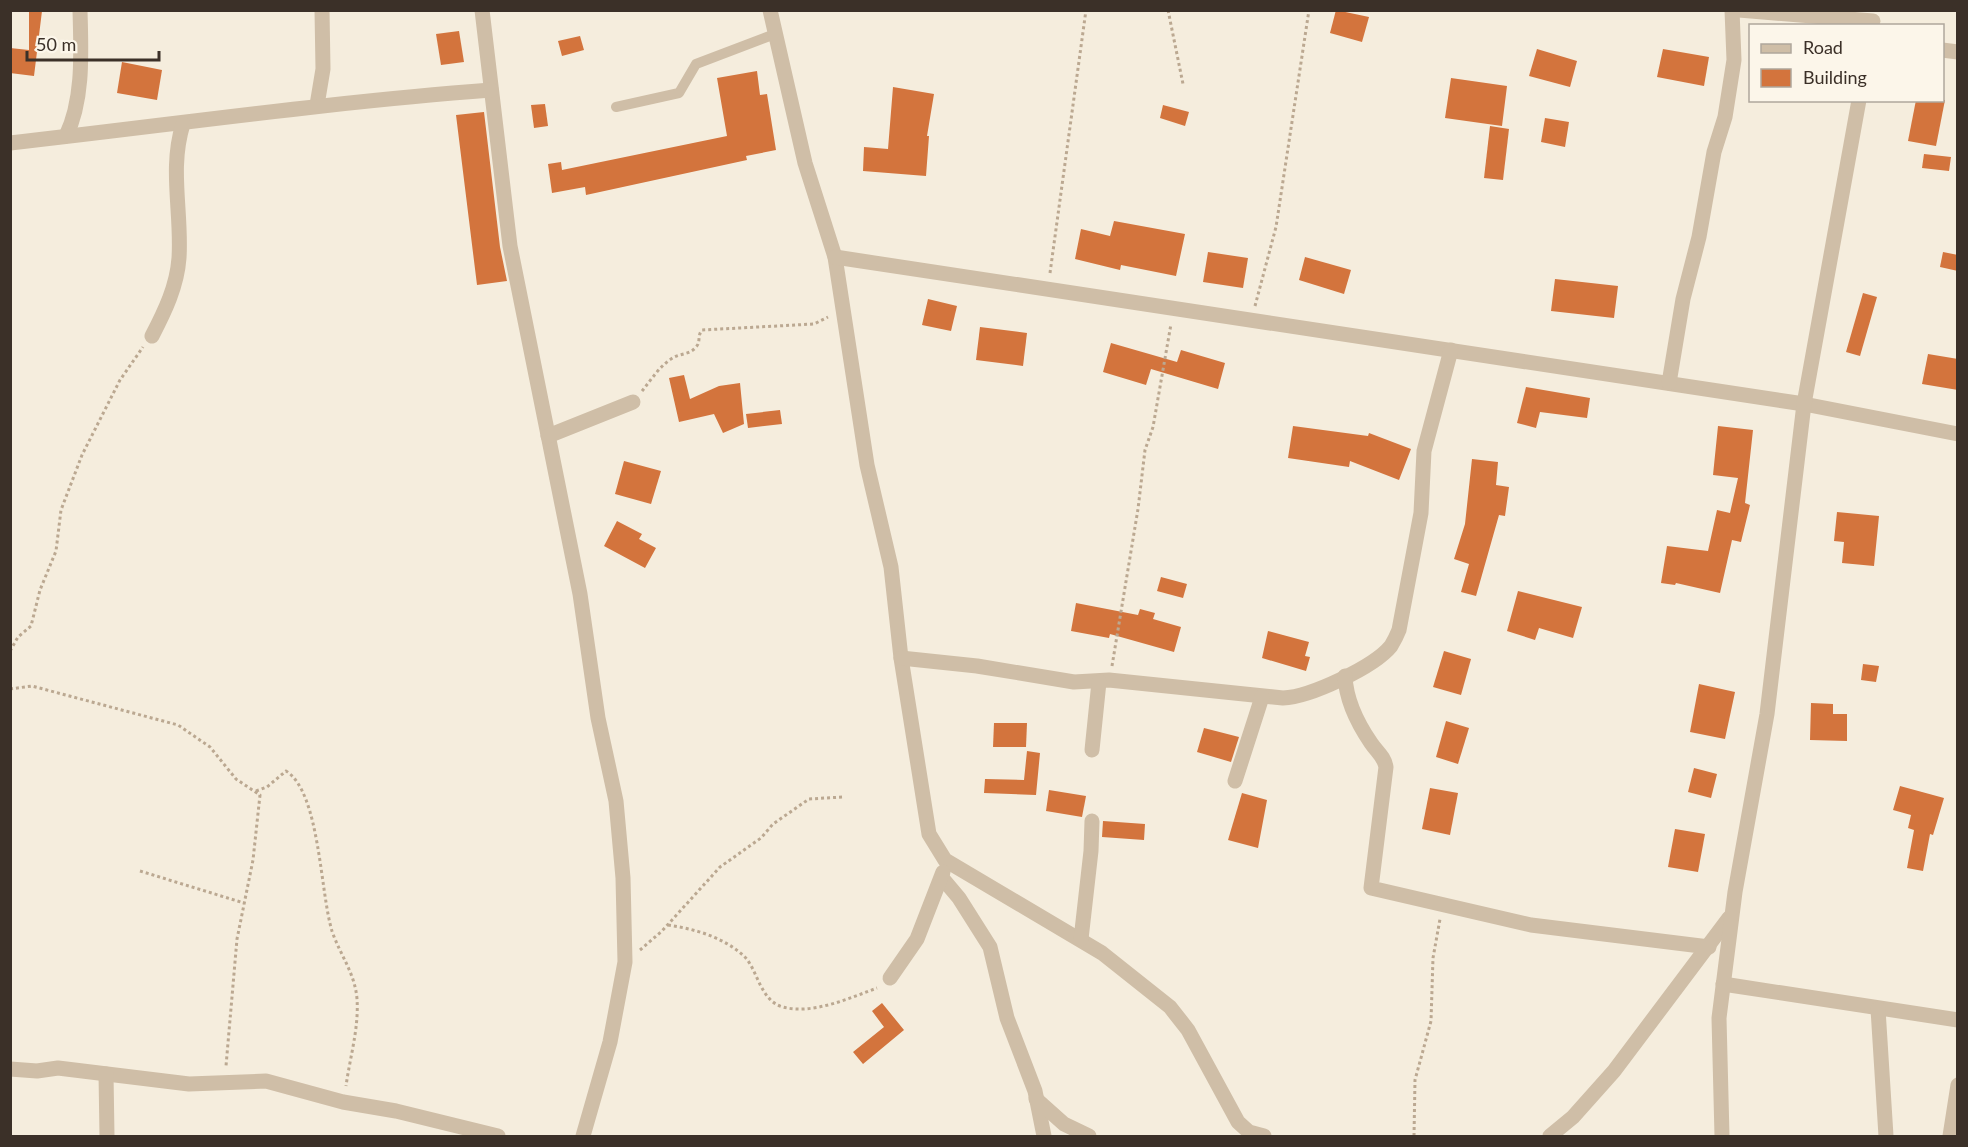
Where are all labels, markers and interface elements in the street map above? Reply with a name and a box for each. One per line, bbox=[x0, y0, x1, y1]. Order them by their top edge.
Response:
scale bar bbox=[27, 24, 159, 62]
legend bbox=[1749, 24, 1944, 102]
text: 50 m bbox=[36, 33, 76, 55]
text: Road bbox=[1803, 36, 1843, 58]
text: Building bbox=[1803, 66, 1867, 88]

